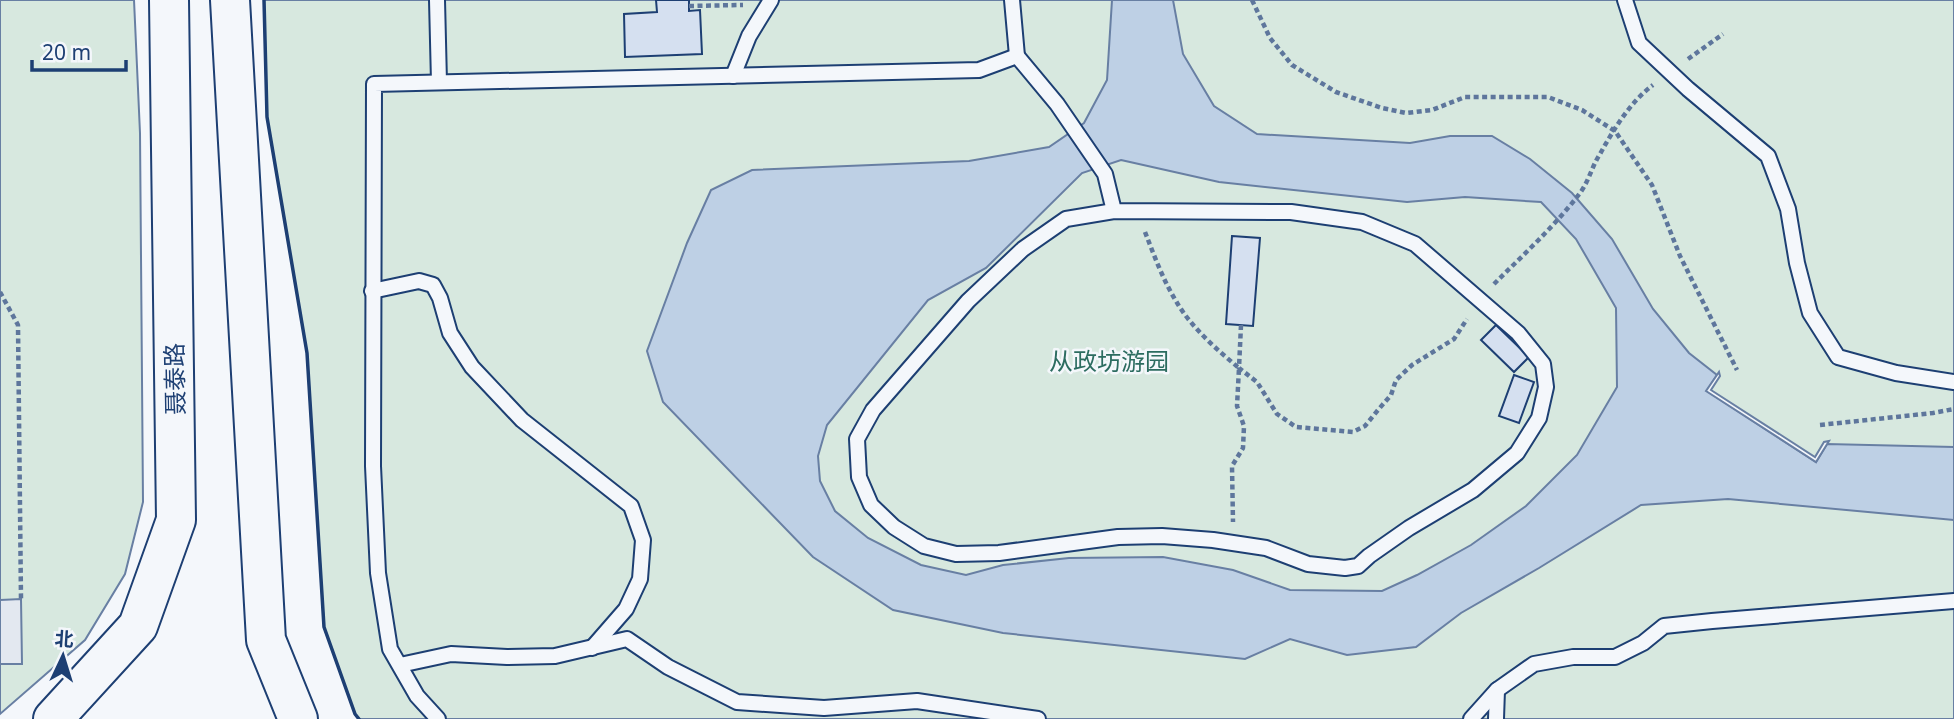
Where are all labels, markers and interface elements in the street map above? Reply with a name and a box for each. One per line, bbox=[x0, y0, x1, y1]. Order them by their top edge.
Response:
scale bar bbox=[32, 28, 126, 72]
text: 20 m bbox=[42, 38, 91, 66]
street label: 聂泰路 bbox=[157, 343, 191, 415]
park label: 从政坊游园 bbox=[1049, 344, 1169, 377]
north arrow bbox=[28, 621, 98, 691]
text: 北 bbox=[54, 625, 75, 653]

